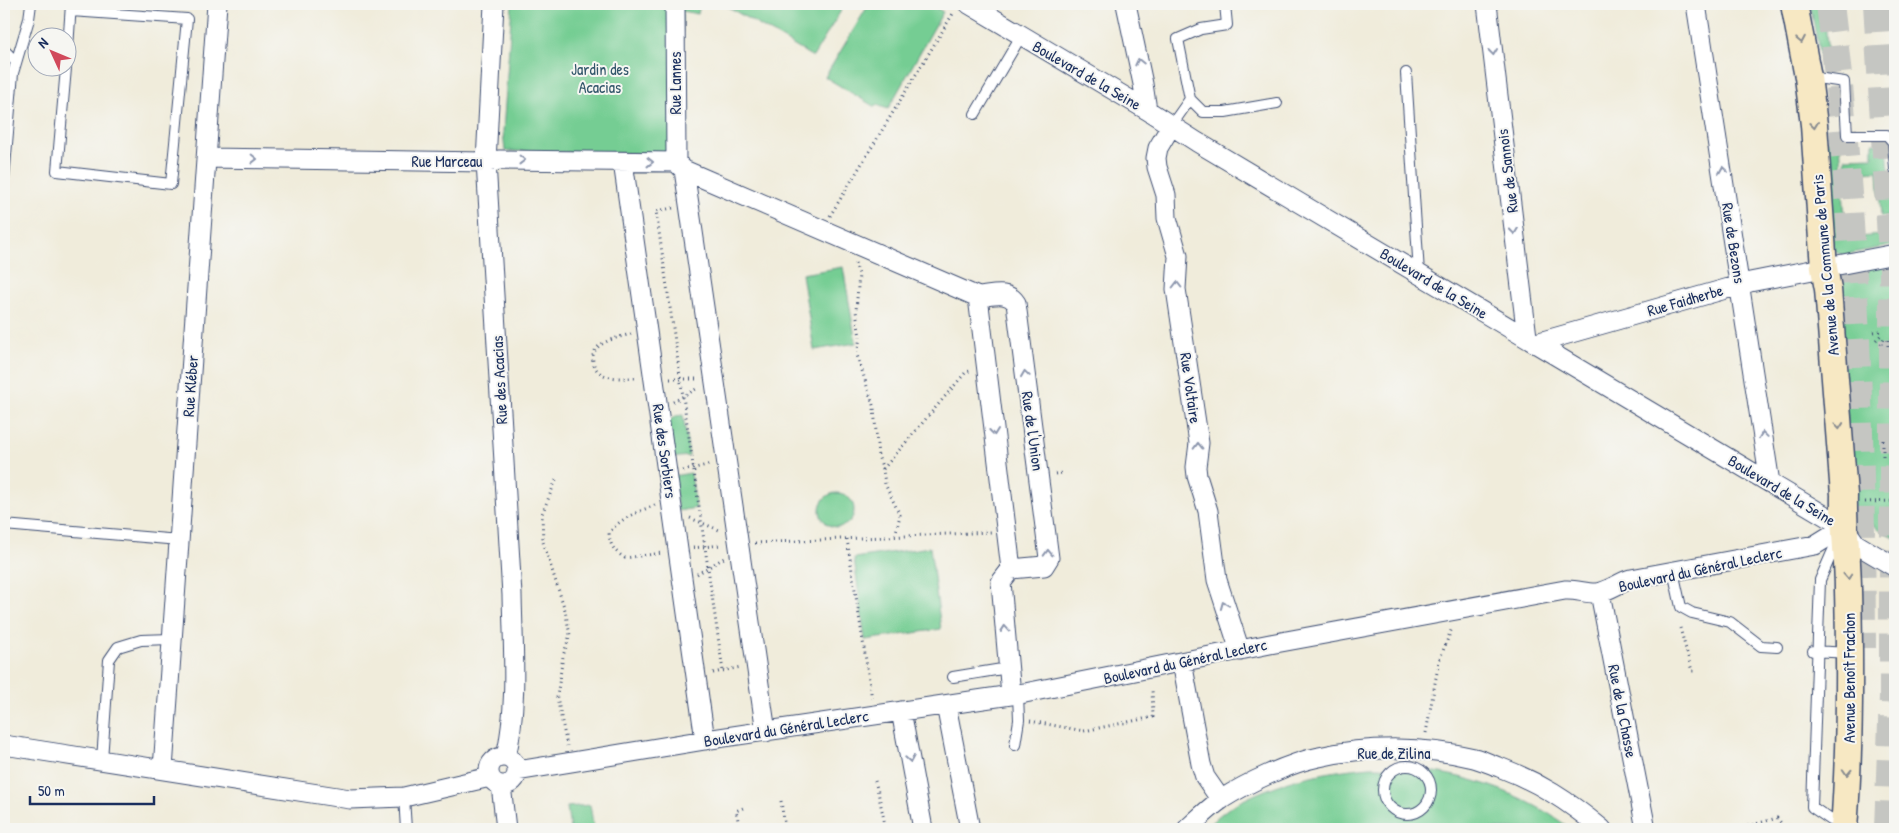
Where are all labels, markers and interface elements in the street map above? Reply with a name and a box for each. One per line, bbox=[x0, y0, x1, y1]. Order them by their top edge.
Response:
north arrow bbox=[28, 28, 78, 78]
text: N bbox=[33, 33, 52, 52]
street label: Boulevard de la Seine bbox=[1029, 35, 1146, 115]
one-way arrow bbox=[1796, 36, 1806, 45]
one-way arrow bbox=[1487, 48, 1498, 56]
street label: Rue Lannes bbox=[664, 52, 686, 114]
park label: Jardin des Acacias bbox=[571, 58, 629, 98]
one-way arrow bbox=[1134, 58, 1145, 67]
one-way arrow bbox=[1808, 121, 1819, 129]
street label: Rue de Sannois bbox=[1491, 128, 1523, 214]
street label: Rue Marceau bbox=[412, 150, 483, 172]
one-way arrow bbox=[251, 154, 259, 164]
one-way arrow bbox=[518, 155, 526, 165]
one-way arrow bbox=[646, 157, 654, 167]
one-way arrow bbox=[1718, 166, 1728, 174]
street label: Avenue de la Commune de Paris bbox=[1806, 174, 1844, 356]
street label: Rue de Bezons bbox=[1717, 201, 1751, 285]
one-way arrow bbox=[1508, 227, 1519, 235]
street label: Boulevard de la Seine bbox=[1376, 242, 1492, 324]
street label: Rue Faidherbe bbox=[1644, 279, 1726, 321]
one-way arrow bbox=[1172, 281, 1182, 288]
street label: Rue des Acacias bbox=[486, 335, 512, 425]
street label: Rue Voltaire bbox=[1175, 351, 1207, 425]
street label: Rue Kléber bbox=[177, 354, 203, 418]
one-way arrow bbox=[1020, 370, 1031, 378]
street label: Rue de l'Union bbox=[1017, 390, 1049, 472]
street label: Rue des Sorbiers bbox=[647, 402, 683, 500]
one-way arrow bbox=[1833, 422, 1844, 430]
one-way arrow bbox=[988, 428, 999, 436]
one-way arrow bbox=[1758, 430, 1769, 438]
one-way arrow bbox=[1193, 442, 1203, 450]
street label: Boulevard de la Seine bbox=[1724, 449, 1840, 531]
street label: Boulevard du Général Leclerc bbox=[1616, 541, 1784, 597]
one-way arrow bbox=[1042, 548, 1053, 556]
one-way arrow bbox=[1842, 572, 1853, 580]
one-way arrow bbox=[1220, 601, 1230, 609]
street label: Avenue Benoît Frachon bbox=[1838, 613, 1860, 743]
one-way arrow bbox=[1000, 625, 1011, 633]
street label: Boulevard du Général Leclerc bbox=[1101, 633, 1269, 689]
street label: Rue de la Chasse bbox=[1603, 662, 1643, 760]
street label: Boulevard du Général Leclerc bbox=[702, 704, 871, 752]
street label: Rue de Zilina bbox=[1357, 742, 1431, 764]
one-way arrow bbox=[905, 755, 915, 763]
one-way arrow bbox=[1842, 768, 1853, 776]
scale bar bbox=[30, 773, 154, 805]
text: 50 m bbox=[38, 780, 65, 801]

